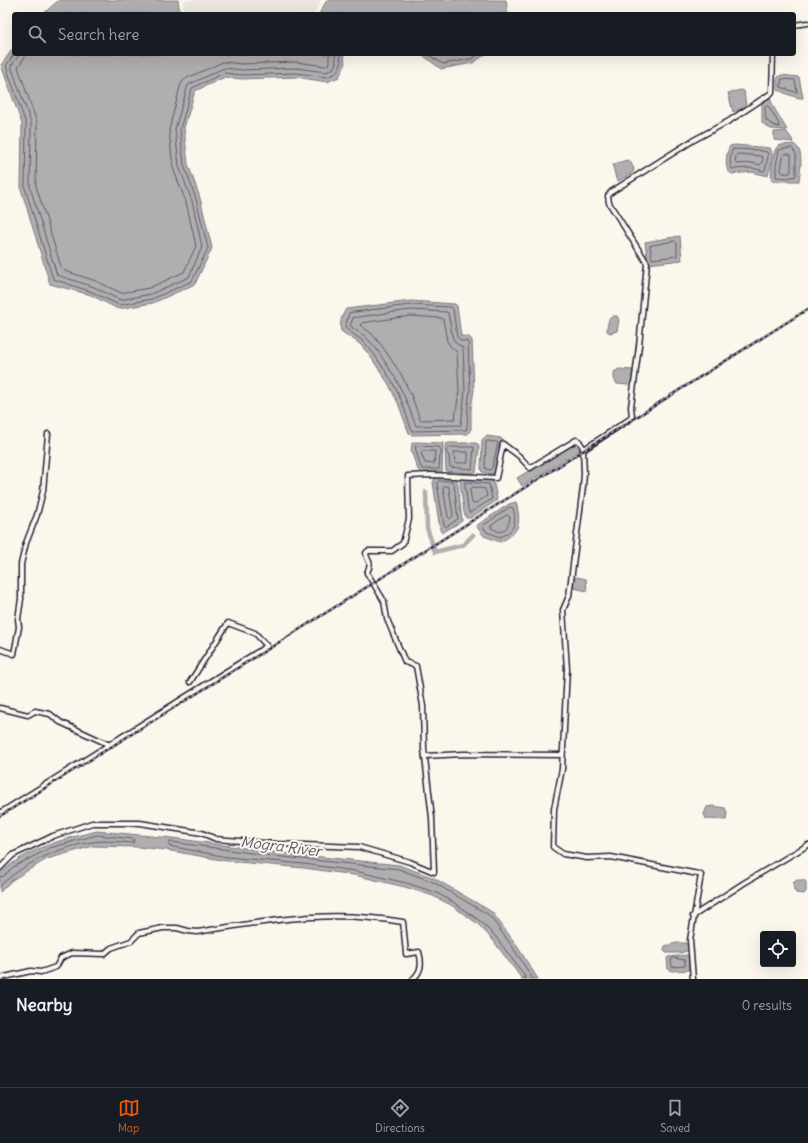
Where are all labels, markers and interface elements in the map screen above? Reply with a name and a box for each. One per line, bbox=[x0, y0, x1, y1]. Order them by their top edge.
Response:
search box bbox=[12, 12, 796, 56]
icon: search bbox=[26, 23, 48, 45]
text: Search here bbox=[58, 25, 139, 44]
water label: Mogra River bbox=[239, 832, 324, 861]
map controls bbox=[760, 931, 796, 967]
button: locate bbox=[760, 931, 796, 967]
text: Nearby bbox=[16, 994, 72, 1016]
text: 0 results bbox=[742, 997, 792, 1014]
tab: Map bbox=[118, 1097, 140, 1135]
tab: Directions bbox=[375, 1097, 425, 1135]
tab: Saved bbox=[660, 1097, 690, 1135]

